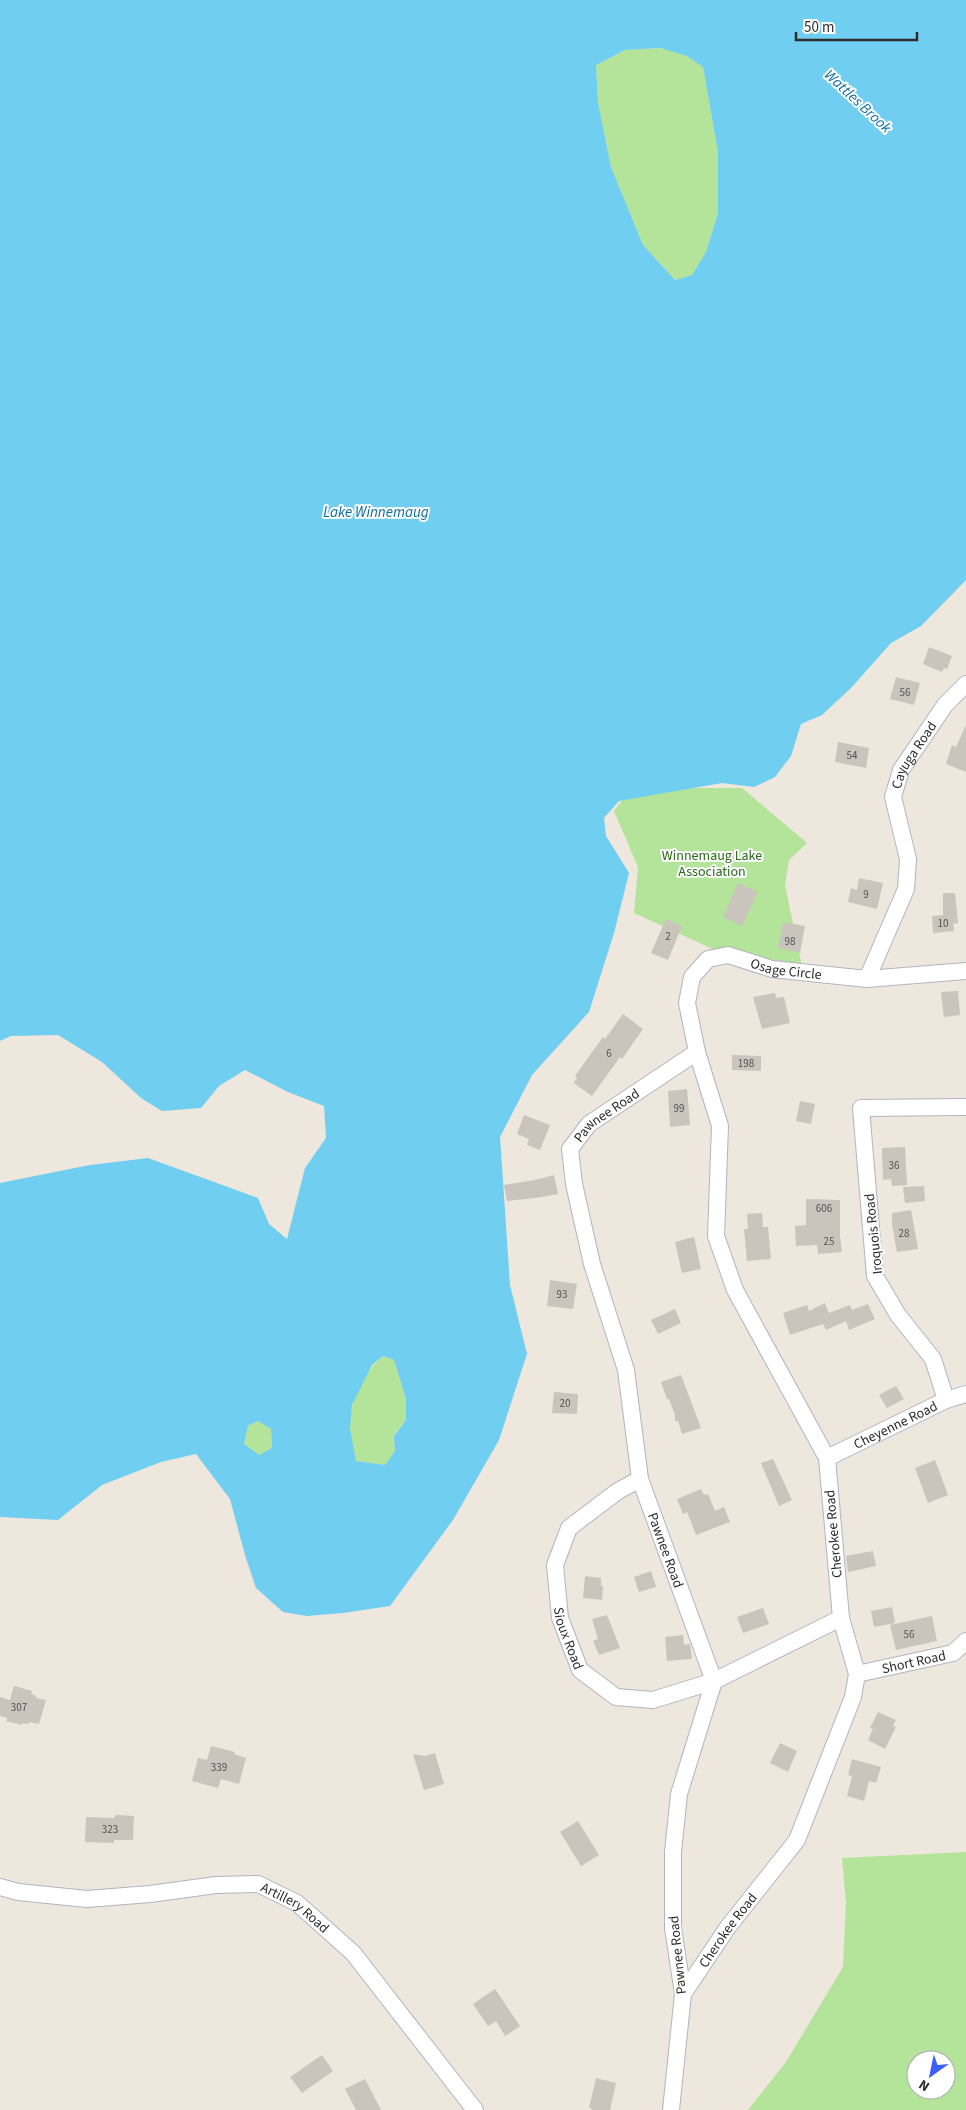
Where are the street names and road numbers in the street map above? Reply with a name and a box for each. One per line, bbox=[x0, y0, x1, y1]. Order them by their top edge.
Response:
street label: Cayuga Road bbox=[887, 718, 942, 791]
street label: Osage Circle bbox=[748, 954, 823, 985]
street label: Pawnee Road bbox=[569, 1084, 644, 1147]
street label: Iroquois Road bbox=[860, 1193, 888, 1275]
street label: Cheyenne Road bbox=[850, 1397, 941, 1455]
street label: Cherokee Road bbox=[820, 1489, 848, 1579]
street label: Pawnee Road bbox=[642, 1510, 688, 1591]
street label: Sioux Road bbox=[548, 1606, 588, 1673]
street label: Short Road bbox=[880, 1646, 948, 1679]
street label: Artillery Road bbox=[257, 1878, 333, 1938]
street label: Cherokee Road bbox=[694, 1889, 762, 1972]
street label: Pawnee Road bbox=[664, 1915, 692, 1995]

